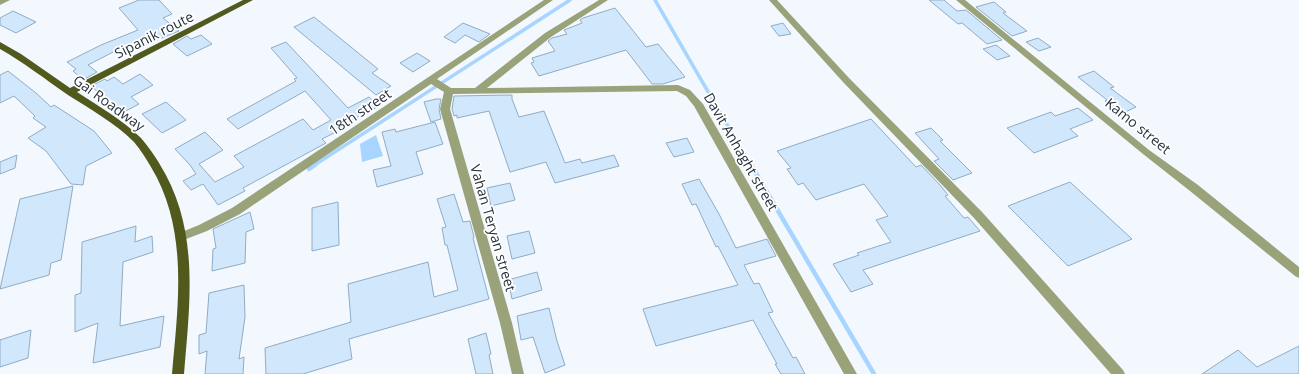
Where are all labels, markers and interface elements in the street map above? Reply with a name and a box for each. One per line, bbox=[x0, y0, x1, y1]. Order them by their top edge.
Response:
street label: Sipanik route bbox=[111, 6, 197, 63]
street label: Gai Roadway bbox=[70, 70, 150, 136]
street label: 18th street bbox=[325, 84, 395, 139]
street label: Davit Anhaght street bbox=[700, 89, 783, 214]
street label: Kamo street bbox=[1101, 93, 1175, 158]
street label: Vahan Teryan street bbox=[466, 162, 521, 294]

